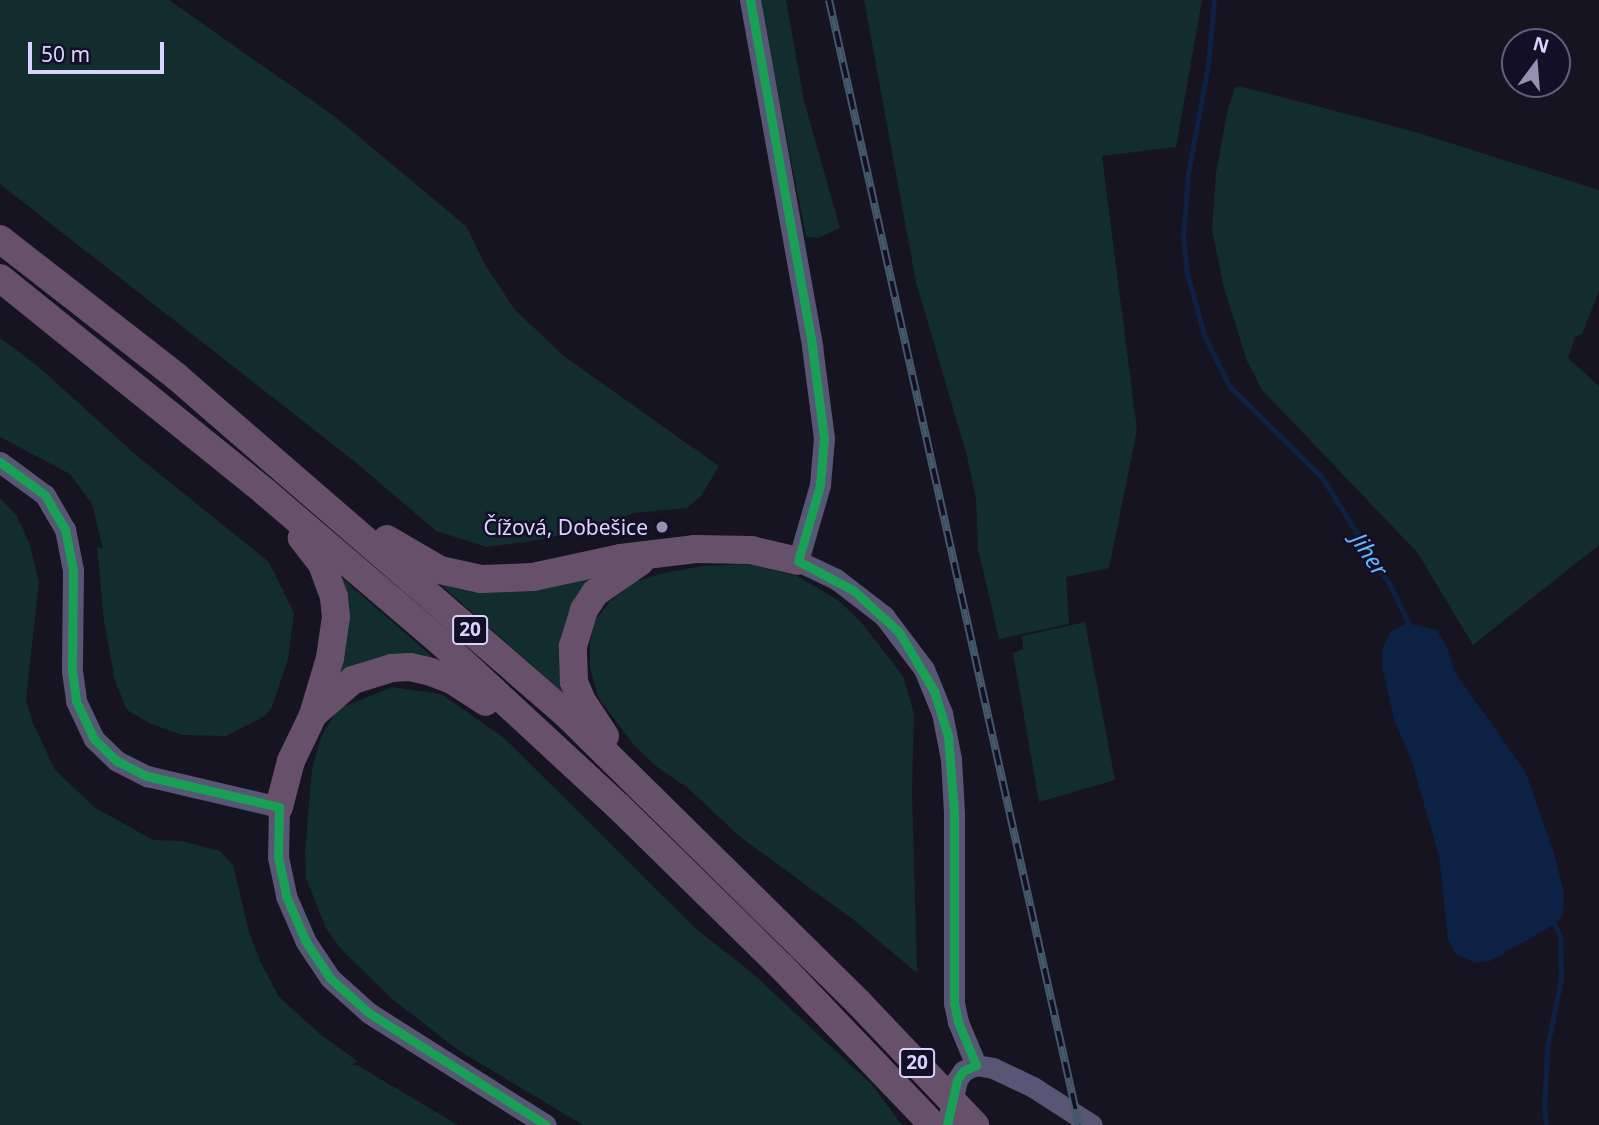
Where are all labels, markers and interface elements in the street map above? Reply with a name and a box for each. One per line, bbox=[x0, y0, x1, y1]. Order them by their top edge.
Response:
scale bar bbox=[32, 28, 168, 72]
north arrow bbox=[1501, 28, 1571, 98]
text: N bbox=[1530, 30, 1552, 59]
text: 50 m bbox=[41, 40, 90, 68]
place label: Čížová, Dobešice bbox=[483, 514, 648, 540]
marker: Čížová, Dobešice bbox=[654, 519, 670, 535]
water label: Jiher bbox=[1346, 527, 1394, 581]
road number: 20 bbox=[451, 614, 489, 646]
road number: 20 bbox=[898, 1048, 936, 1078]

